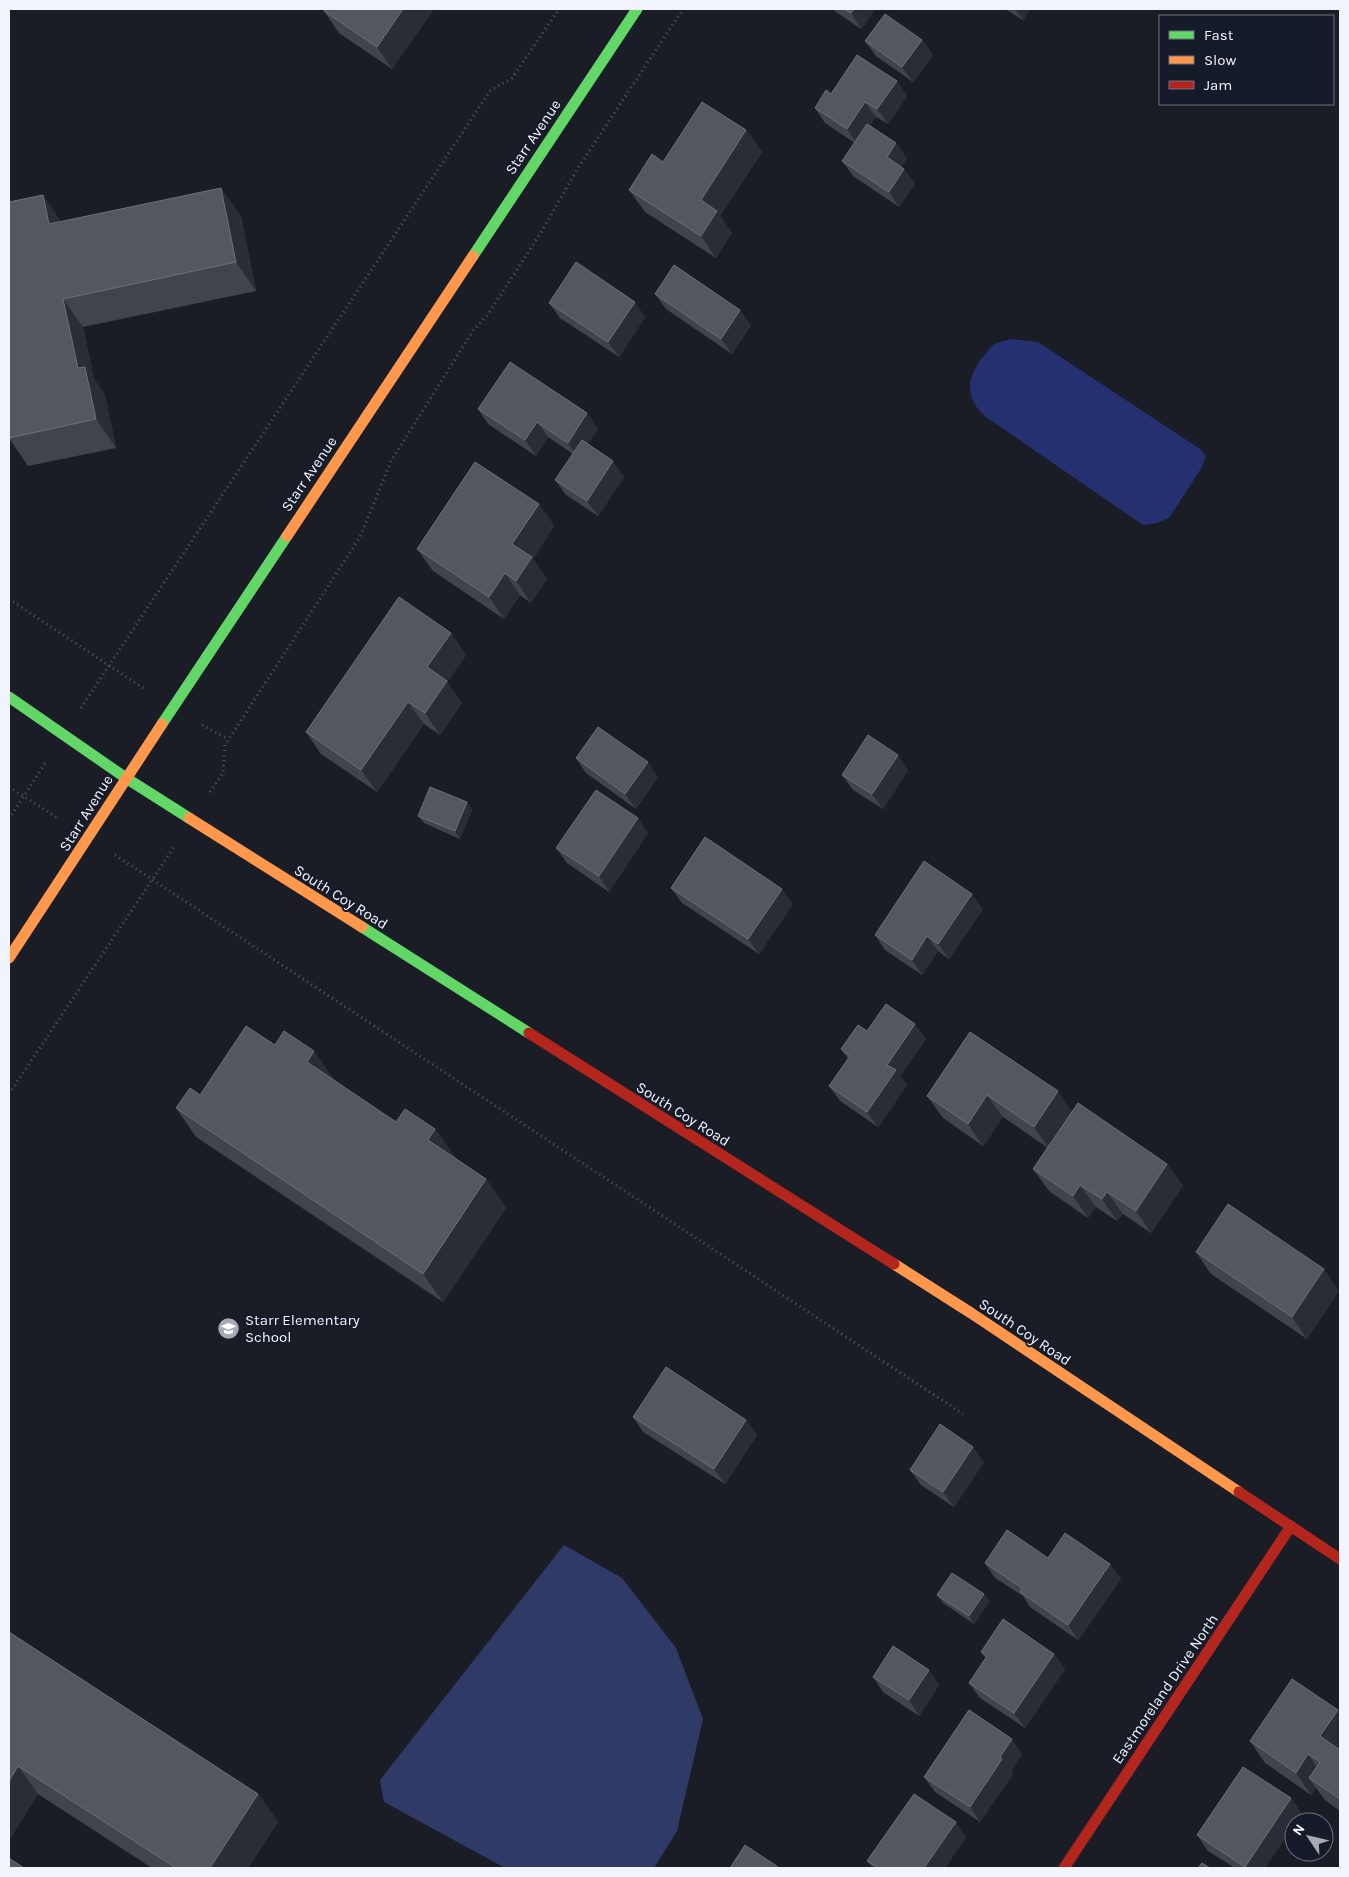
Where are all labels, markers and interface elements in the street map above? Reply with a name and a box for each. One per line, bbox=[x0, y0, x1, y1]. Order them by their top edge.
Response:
legend bbox=[1159, 15, 1334, 105]
text: Fast bbox=[1204, 26, 1234, 44]
text: Slow bbox=[1204, 51, 1236, 69]
text: Jam bbox=[1204, 76, 1232, 94]
street label: Starr Avenue bbox=[501, 96, 565, 178]
street label: Starr Avenue bbox=[277, 433, 341, 515]
street label: Starr Avenue bbox=[55, 771, 117, 855]
street label: South Coy Road bbox=[291, 861, 391, 933]
street label: South Coy Road bbox=[633, 1078, 733, 1150]
street label: South Coy Road bbox=[976, 1295, 1074, 1369]
place label: Starr Elementary School bbox=[245, 1311, 360, 1346]
school or university icon: Starr Elementary School bbox=[217, 1317, 241, 1341]
street label: Eastmoreland Drive North bbox=[1108, 1611, 1222, 1767]
north arrow bbox=[1284, 1812, 1334, 1862]
text: N bbox=[1289, 1821, 1309, 1839]

